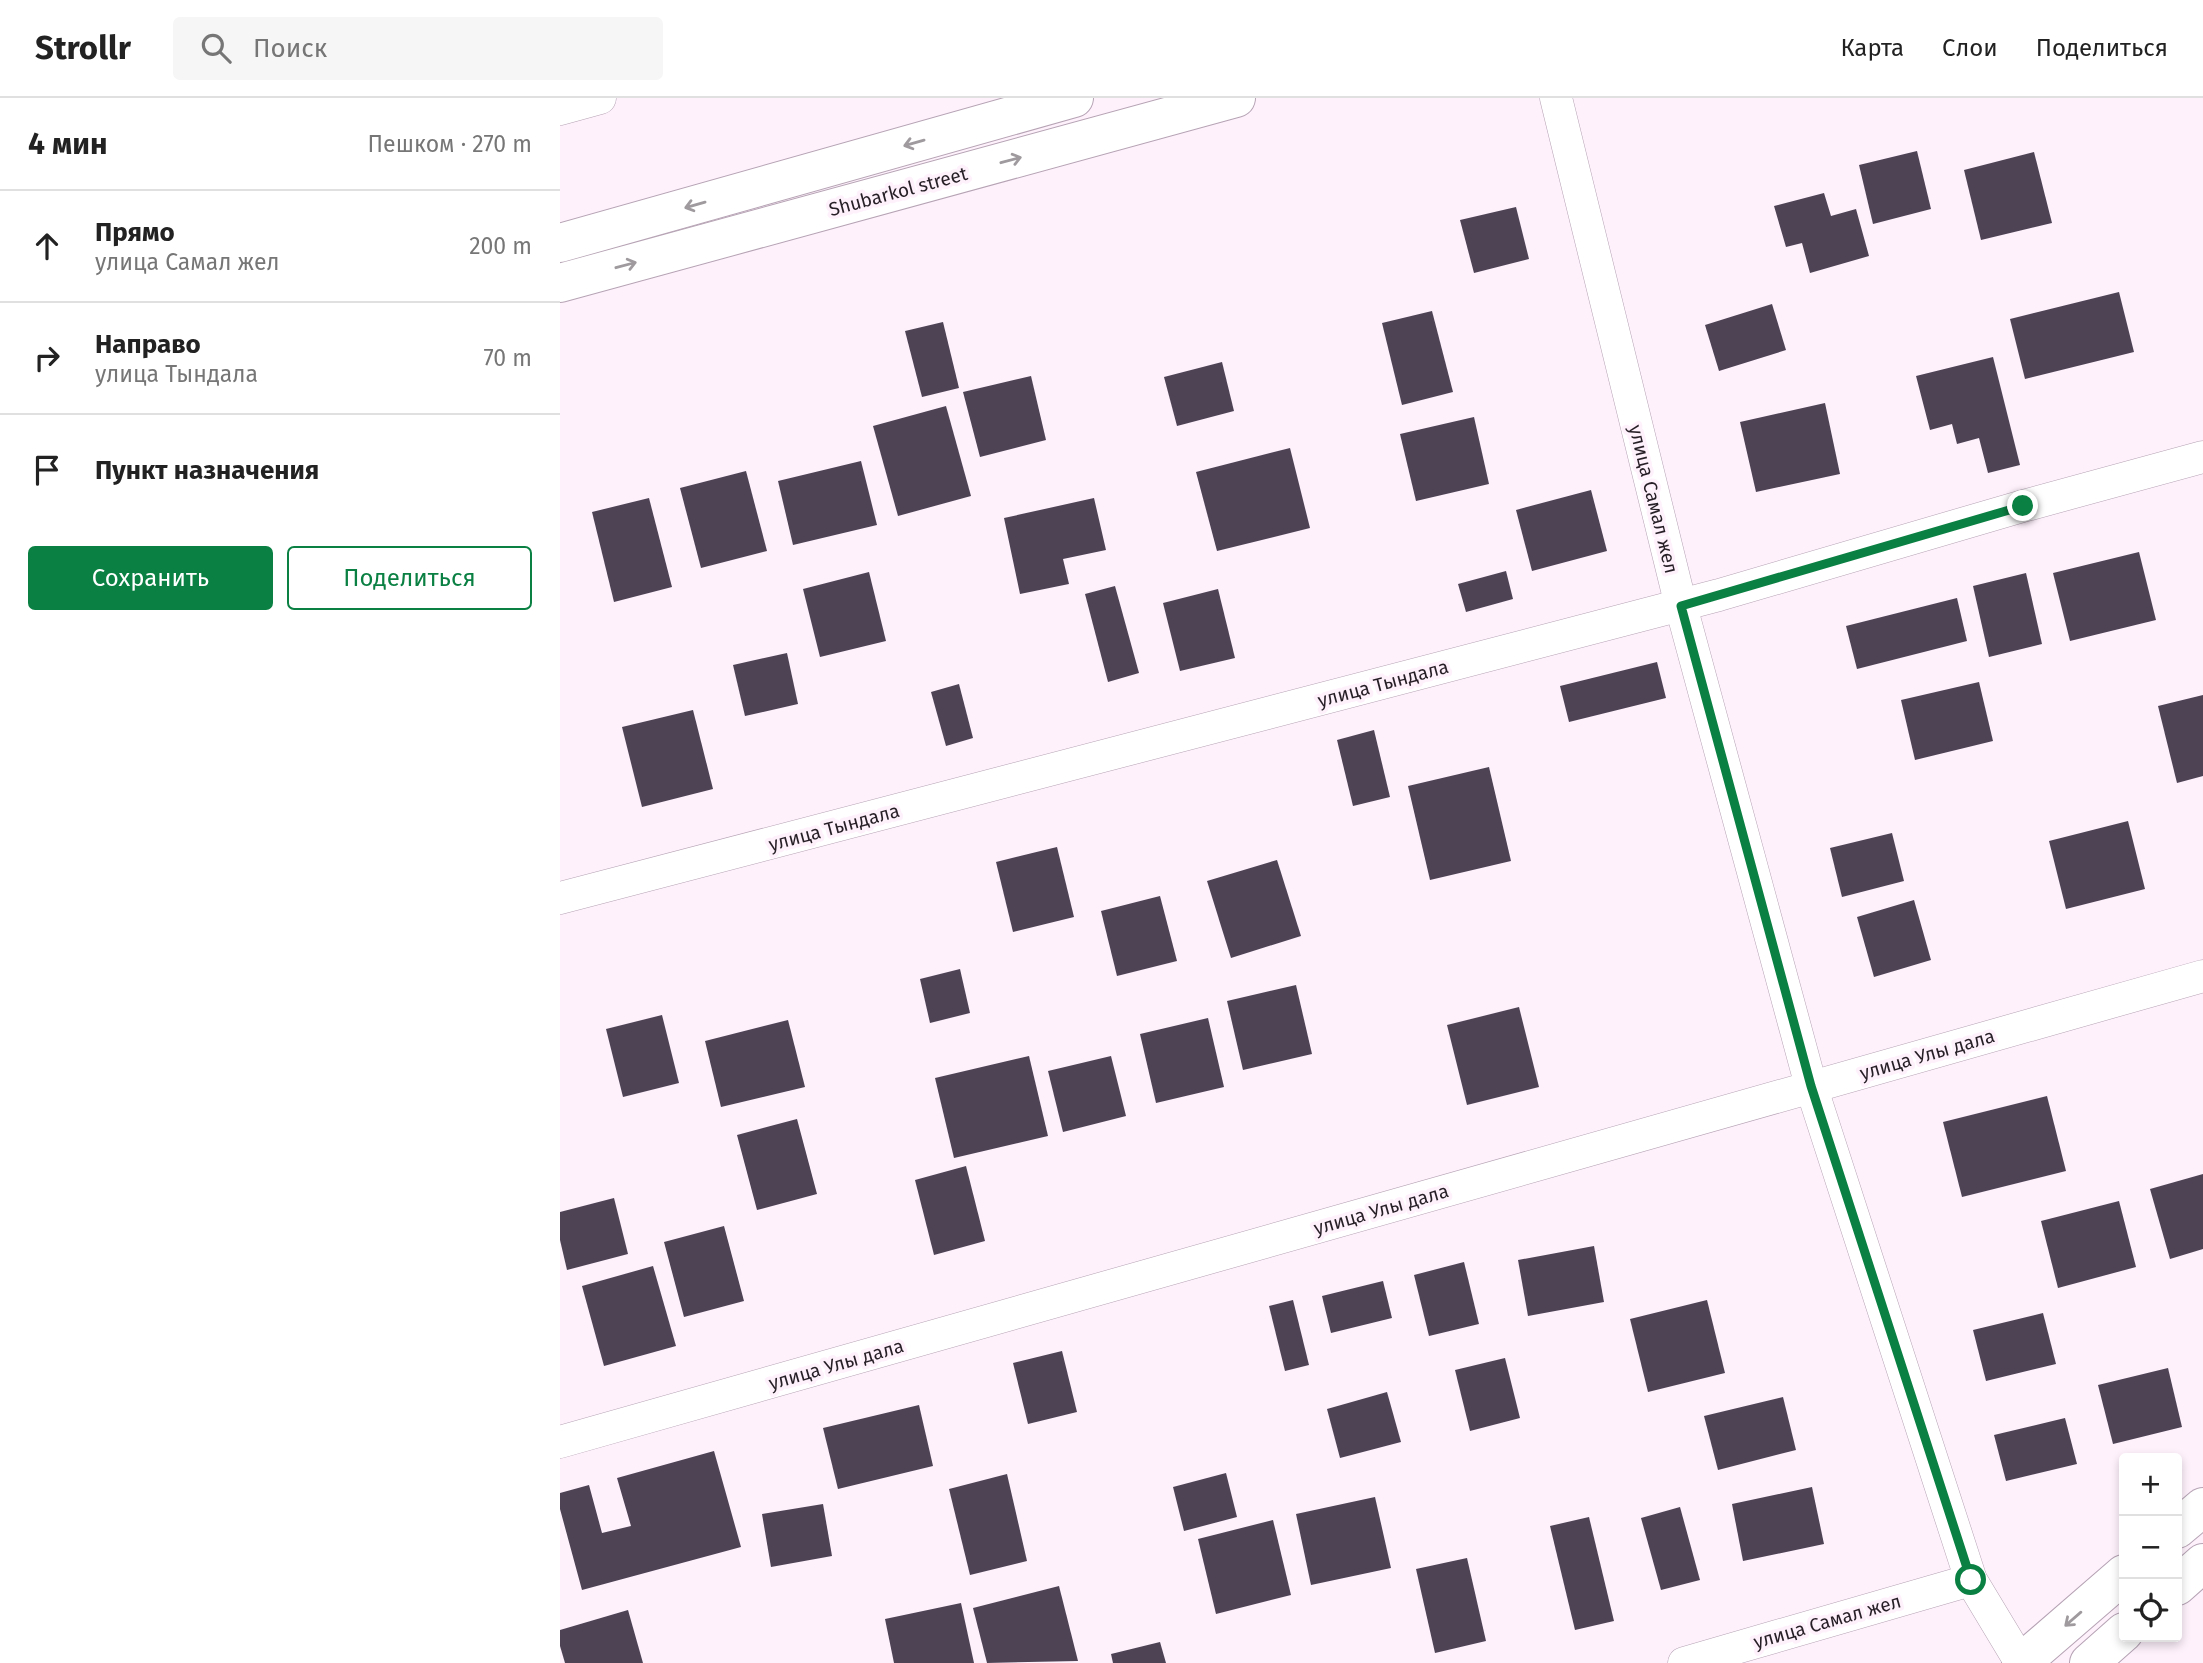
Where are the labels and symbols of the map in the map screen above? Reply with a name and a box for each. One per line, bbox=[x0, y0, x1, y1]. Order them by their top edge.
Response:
one-way arrow bbox=[903, 138, 925, 151]
one-way arrow bbox=[999, 152, 1021, 165]
street label: Shubarkol street bbox=[826, 162, 970, 221]
one-way arrow bbox=[684, 199, 707, 212]
one-way arrow bbox=[614, 258, 637, 271]
street label: улица Самал жел bbox=[1624, 422, 1683, 576]
route end bbox=[2007, 490, 2038, 521]
street label: улица Тындала bbox=[1315, 655, 1451, 712]
street label: улица Тындала bbox=[766, 799, 902, 856]
street label: улица Улы дала bbox=[1857, 1024, 1997, 1085]
street label: улица Улы дала bbox=[1311, 1179, 1451, 1240]
street label: улица Улы дала bbox=[766, 1334, 906, 1395]
route start bbox=[1955, 1564, 1986, 1595]
street label: улица Самал жел bbox=[1751, 1589, 1904, 1654]
one-way arrow bbox=[2064, 1611, 2082, 1627]

